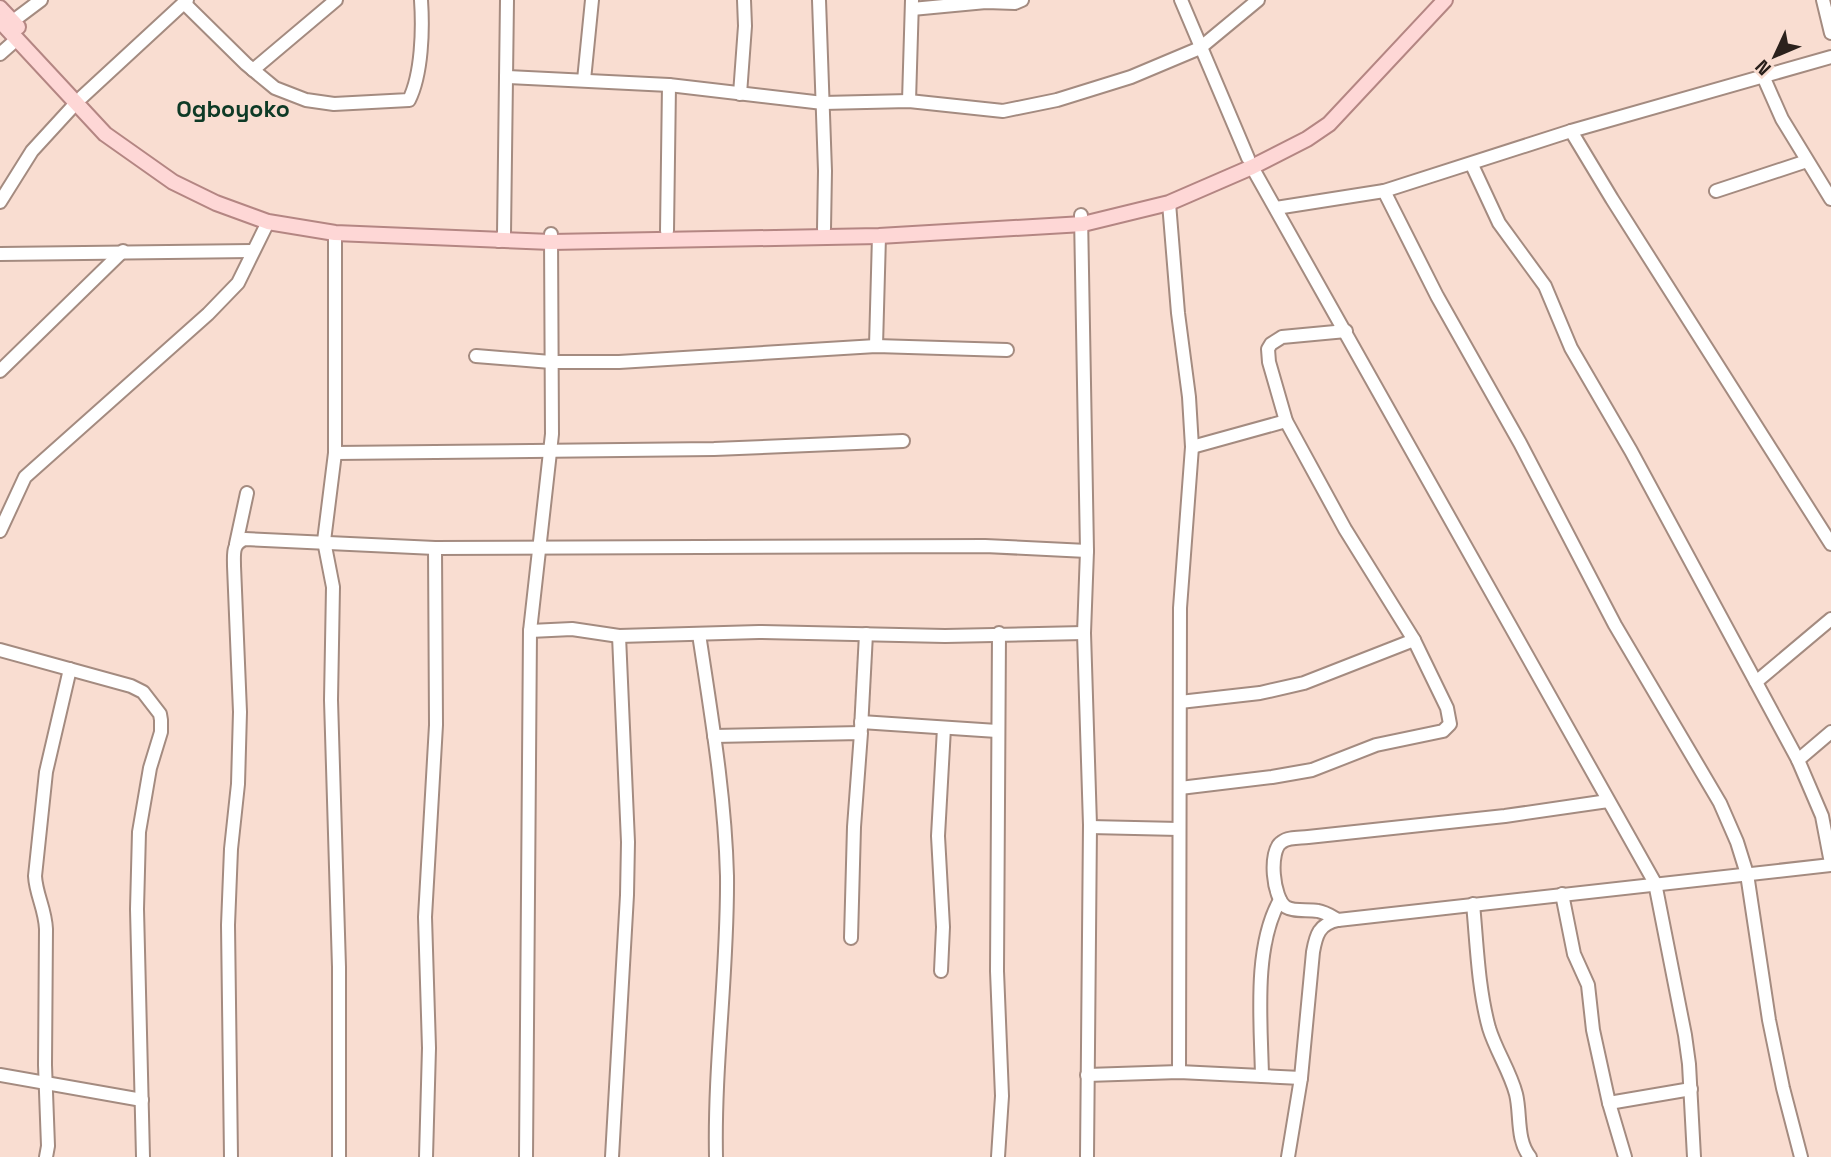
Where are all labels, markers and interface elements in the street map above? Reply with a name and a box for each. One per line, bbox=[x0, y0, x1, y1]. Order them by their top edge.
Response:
north arrow bbox=[1740, 21, 1810, 91]
text: N bbox=[1750, 54, 1777, 81]
district label: Ogboyoko bbox=[176, 94, 290, 124]

